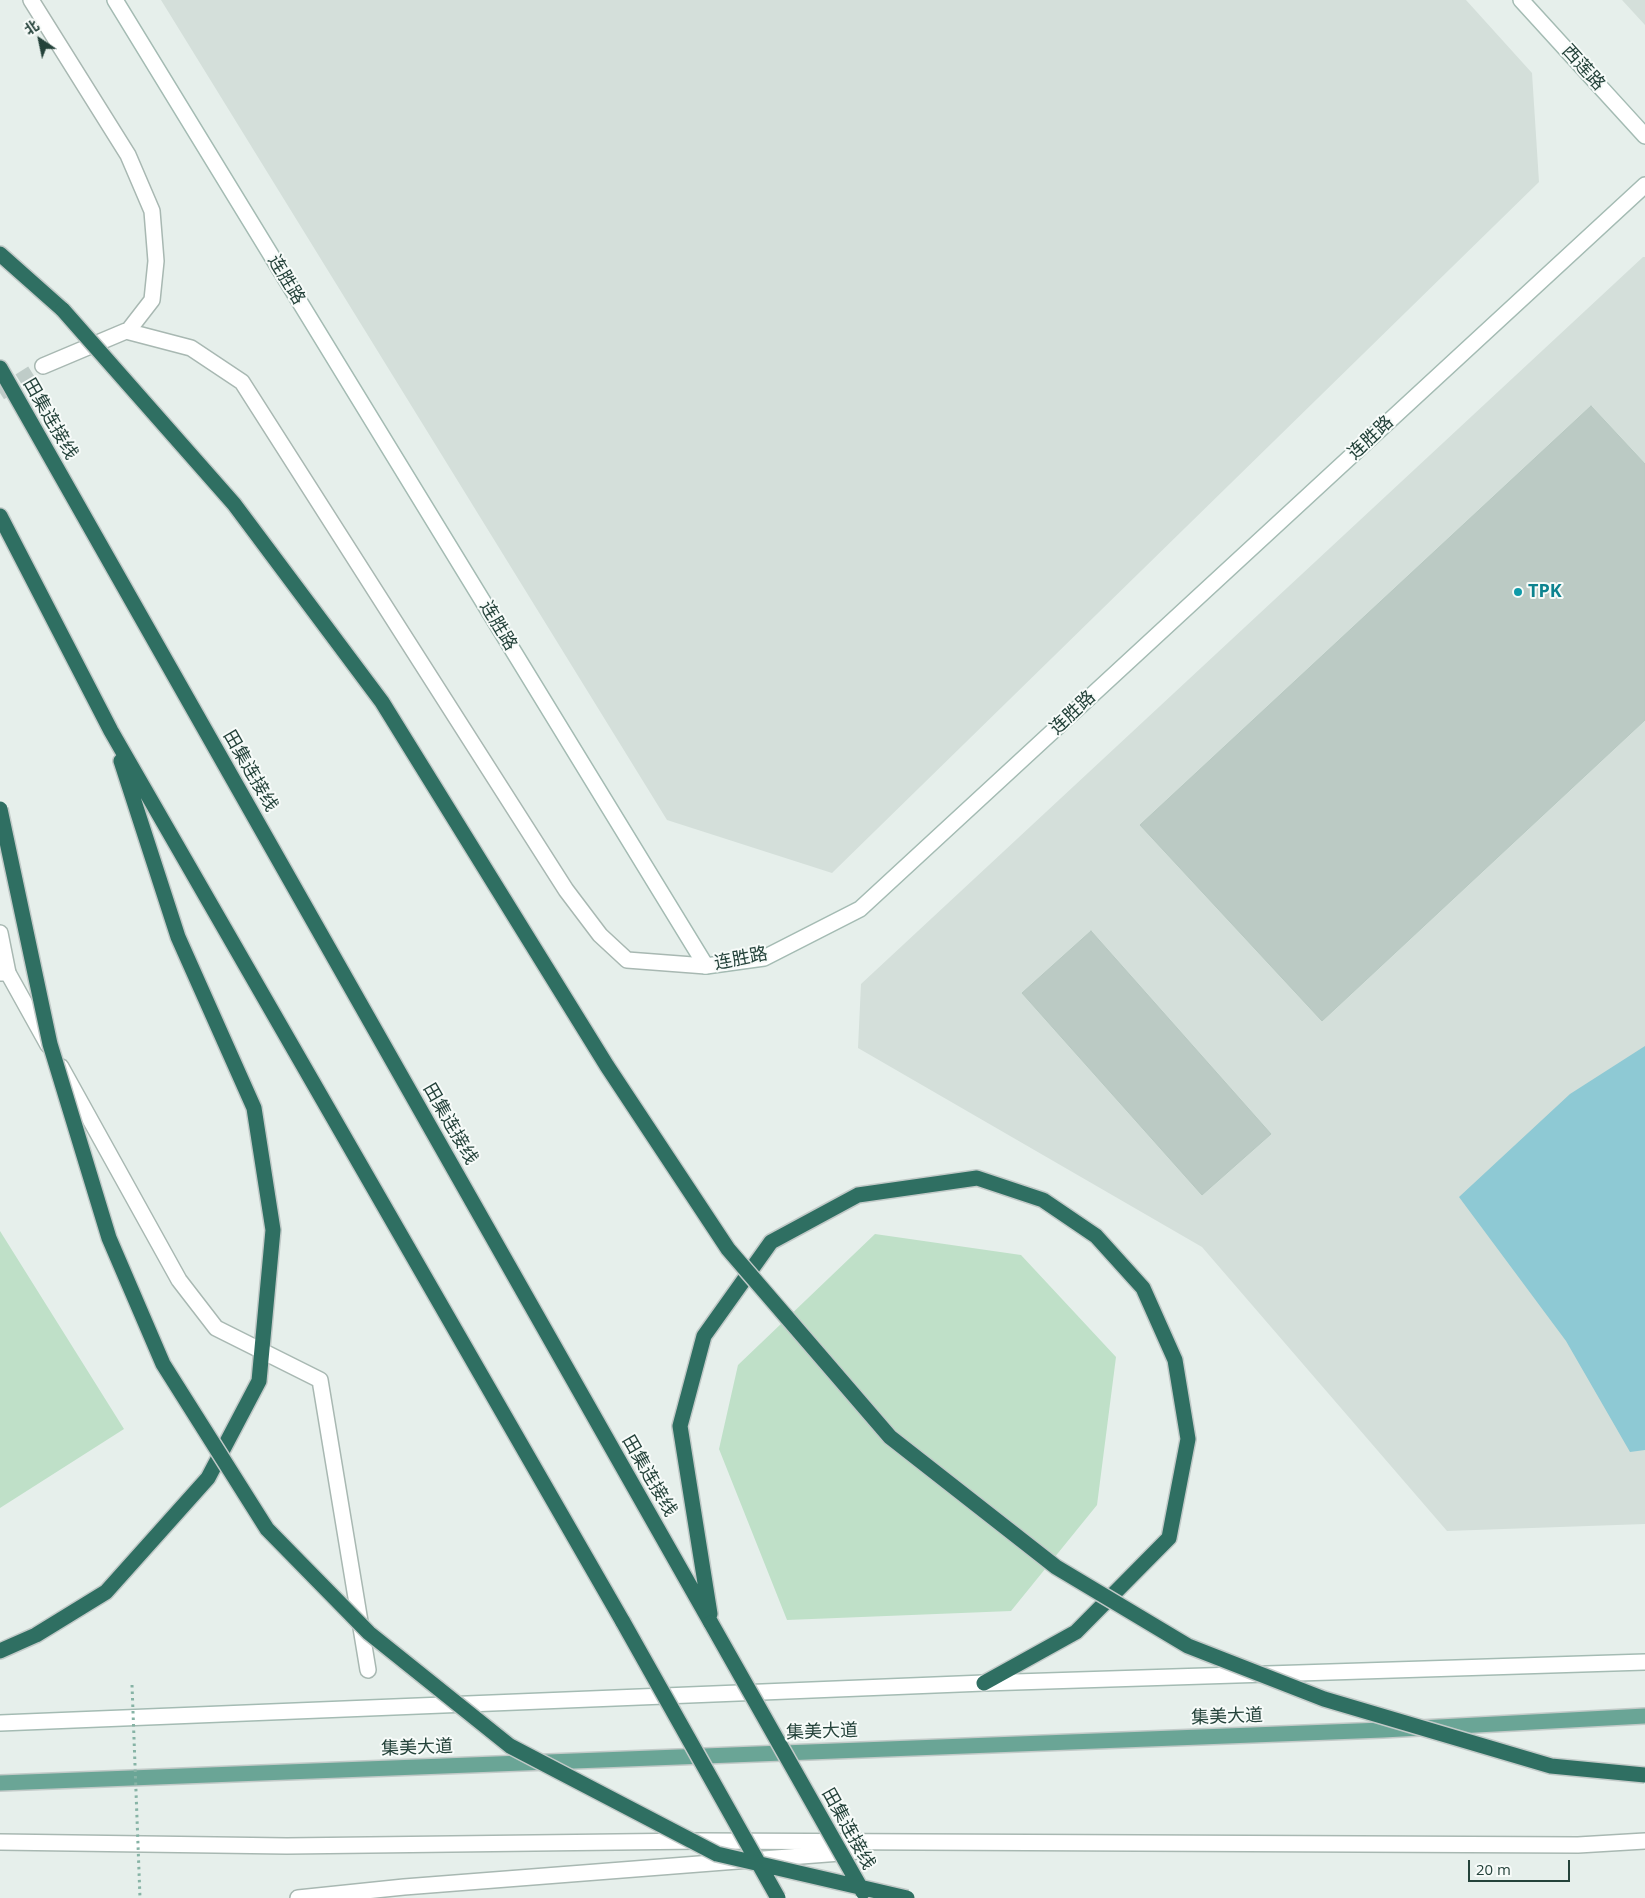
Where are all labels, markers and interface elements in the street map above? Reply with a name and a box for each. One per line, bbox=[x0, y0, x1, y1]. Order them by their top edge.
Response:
north arrow bbox=[15, 15, 65, 65]
text: 北 bbox=[20, 15, 42, 39]
street label: 西莲路 bbox=[1557, 41, 1609, 95]
street label: 连胜路 bbox=[263, 251, 309, 309]
street label: 田集连接线 bbox=[18, 375, 82, 463]
street label: 连胜路 bbox=[1344, 412, 1398, 464]
place label: TPK bbox=[1528, 581, 1562, 603]
marker: TPK bbox=[1512, 586, 1524, 598]
street label: 连胜路 bbox=[475, 597, 521, 655]
street label: 连胜路 bbox=[1046, 687, 1100, 739]
street label: 田集连接线 bbox=[218, 727, 282, 815]
street label: 连胜路 bbox=[712, 943, 770, 975]
street label: 田集连接线 bbox=[418, 1080, 482, 1168]
street label: 田集连接线 bbox=[617, 1432, 681, 1520]
street label: 集美大道 bbox=[1191, 1705, 1263, 1729]
street label: 集美大道 bbox=[786, 1720, 858, 1744]
street label: 集美大道 bbox=[381, 1736, 453, 1760]
street label: 田集连接线 bbox=[817, 1784, 879, 1874]
scale bar bbox=[1470, 1850, 1572, 1882]
text: 20 m bbox=[1476, 1859, 1511, 1879]

